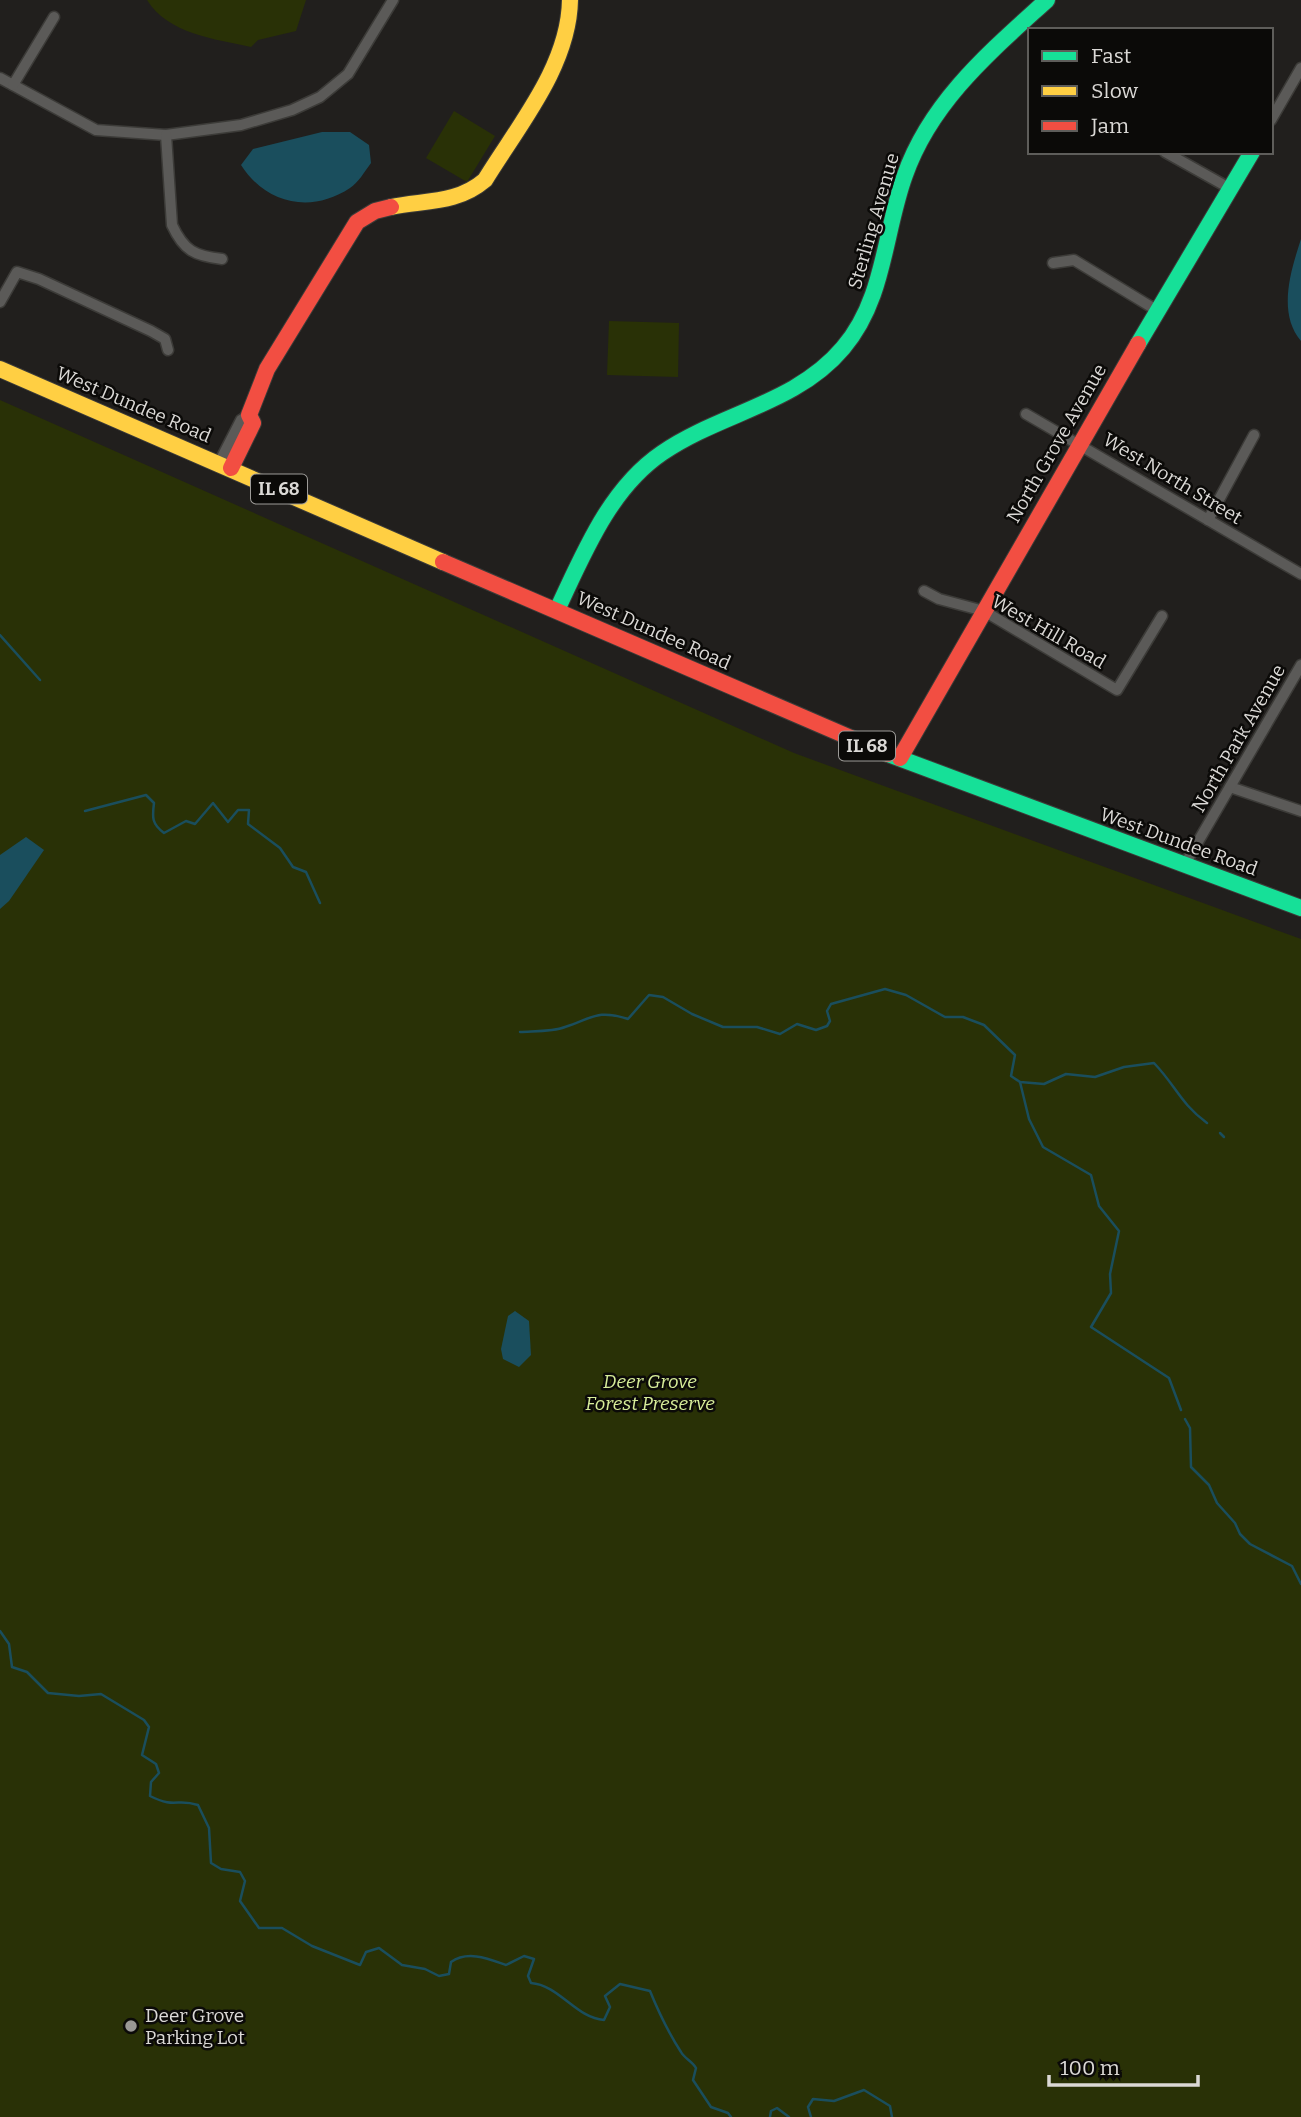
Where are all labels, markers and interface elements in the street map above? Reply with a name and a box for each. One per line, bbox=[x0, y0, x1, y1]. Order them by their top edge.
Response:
legend bbox=[1028, 28, 1273, 154]
text: Fast bbox=[1091, 43, 1132, 69]
text: Slow bbox=[1091, 78, 1138, 104]
text: Jam bbox=[1090, 113, 1129, 139]
street label: Sterling Avenue bbox=[843, 150, 904, 292]
street label: North Grove Avenue bbox=[1002, 360, 1111, 527]
street label: West Dundee Road bbox=[53, 361, 215, 447]
street label: West North Street bbox=[1099, 428, 1247, 529]
road number: IL 68 bbox=[251, 475, 307, 504]
street label: West Dundee Road bbox=[573, 586, 734, 675]
street label: West Hill Road bbox=[987, 589, 1110, 673]
street label: North Park Avenue bbox=[1187, 660, 1290, 816]
road number: IL 68 bbox=[839, 732, 895, 760]
street label: West Dundee Road bbox=[1097, 802, 1261, 881]
park label: Deer Grove Forest Preserve bbox=[585, 1370, 715, 1415]
place label: Deer Grove Parking Lot bbox=[145, 2004, 245, 2049]
marker: Deer Grove Parking Lot bbox=[123, 2018, 139, 2034]
scale bar bbox=[1049, 2044, 1198, 2088]
text: 100 m bbox=[1060, 2055, 1120, 2081]

